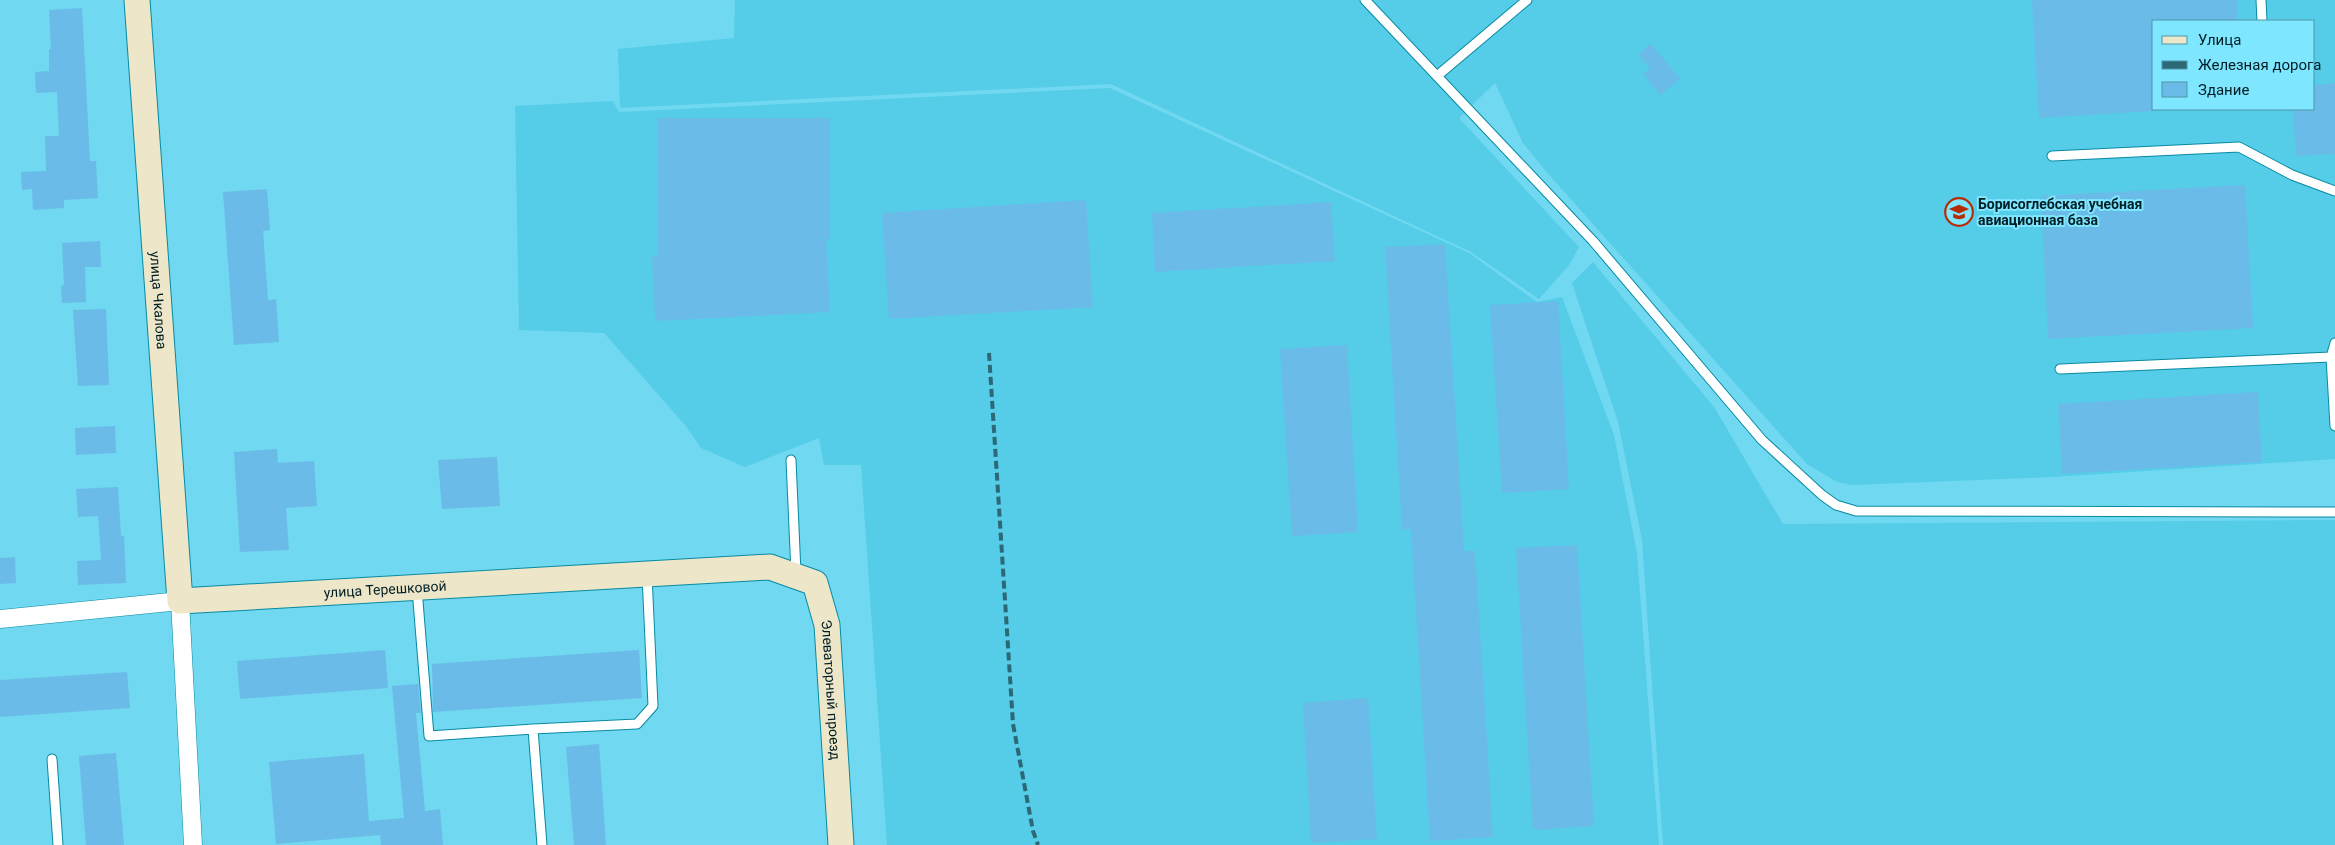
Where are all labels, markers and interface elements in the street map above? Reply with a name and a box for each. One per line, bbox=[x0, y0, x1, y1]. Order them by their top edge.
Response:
legend bbox=[2152, 20, 2315, 110]
text: Улица bbox=[2198, 31, 2241, 49]
text: Железная дорога bbox=[2198, 56, 2321, 74]
text: Здание bbox=[2198, 81, 2249, 99]
place label: Борисоглебская учебная авиационная база bbox=[1978, 196, 2142, 228]
school or university icon: Борисоглебская учебная авиационная база bbox=[1944, 197, 1974, 227]
street label: улица Чкалова bbox=[147, 251, 170, 350]
street label: улица Терешковой bbox=[323, 578, 447, 601]
street label: Элеваторный проезд bbox=[818, 618, 844, 761]

